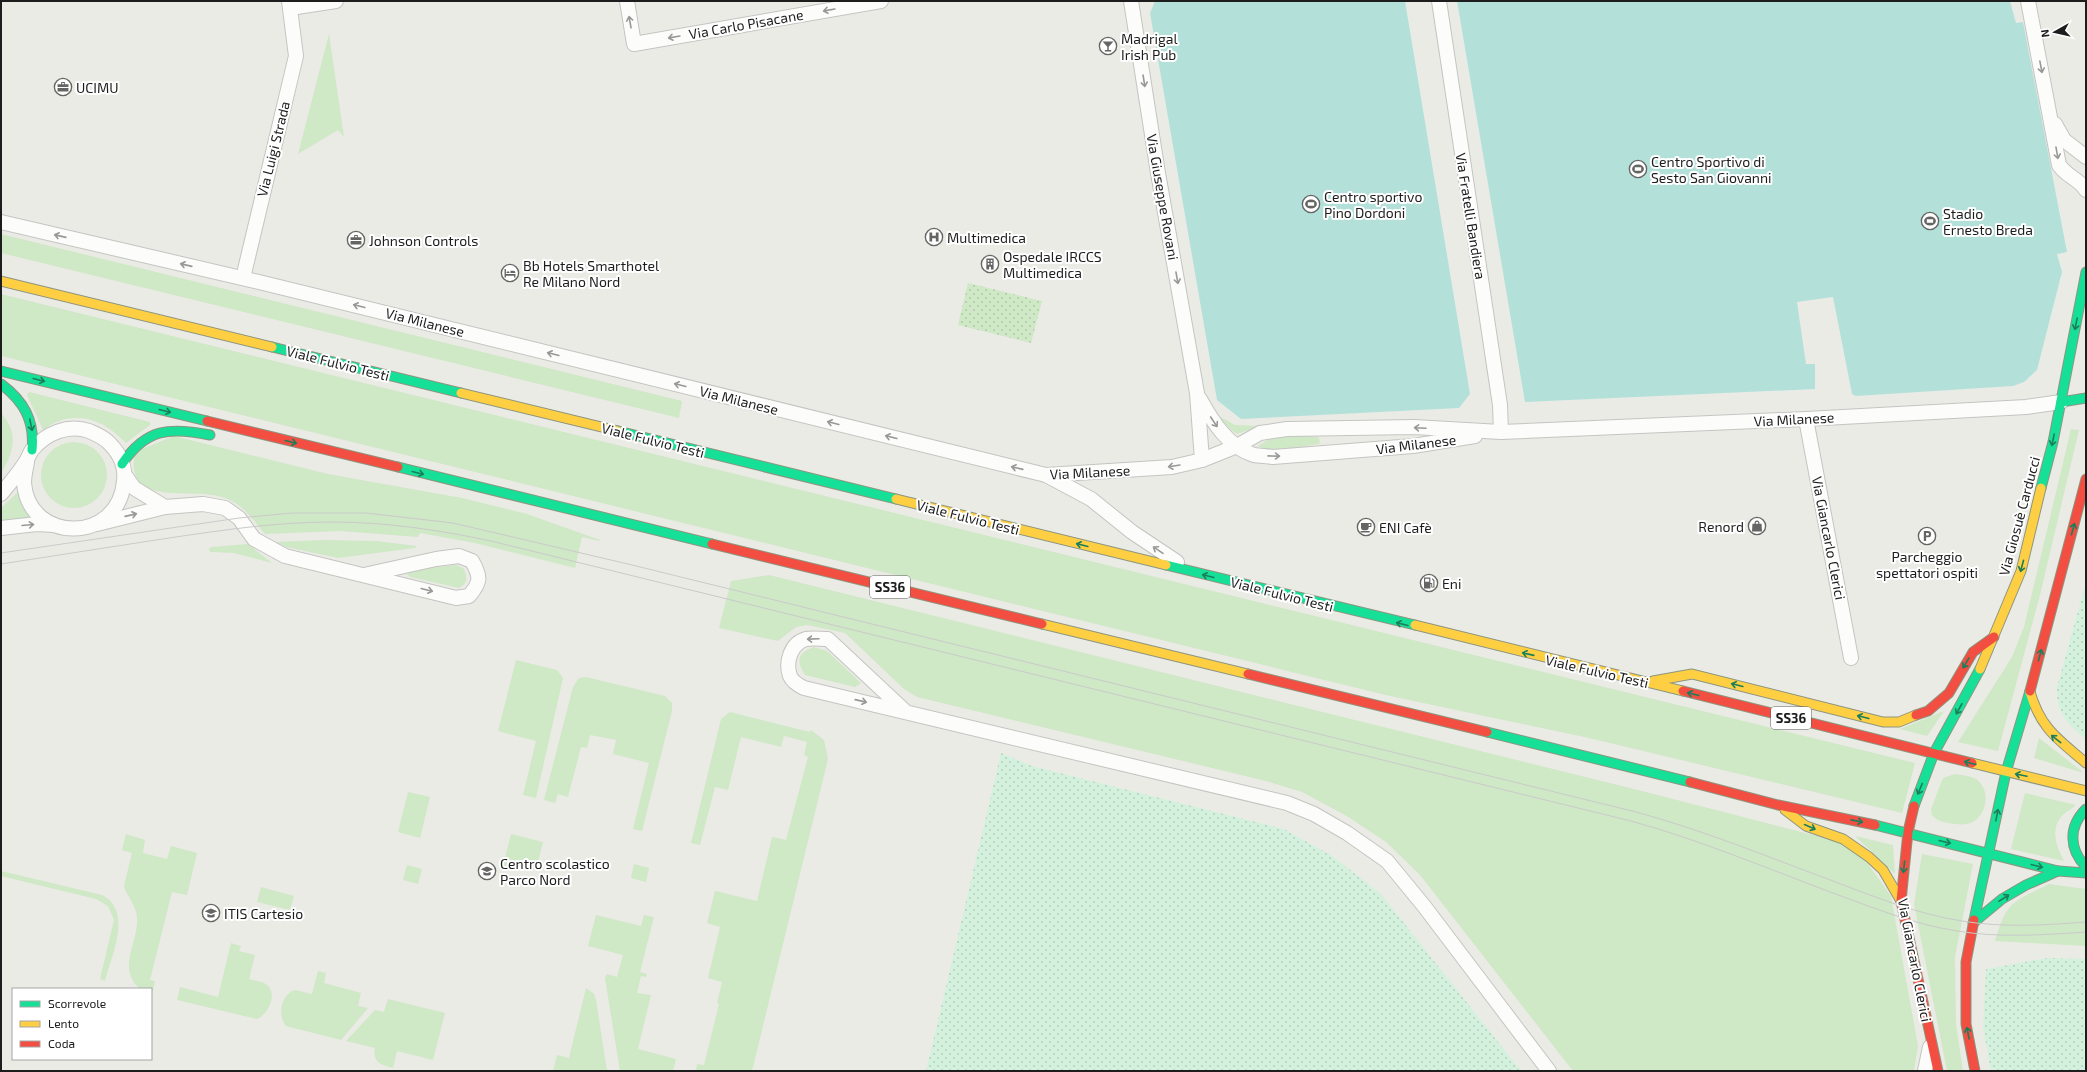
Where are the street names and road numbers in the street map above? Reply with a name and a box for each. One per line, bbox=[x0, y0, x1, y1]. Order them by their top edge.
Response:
street label: Via Carlo Pisacane bbox=[687, 6, 805, 42]
street label: Via Luigi Strada bbox=[253, 99, 293, 199]
street label: Via Giuseppe Rovani bbox=[1144, 133, 1182, 261]
street label: Via Fratelli Bandiera bbox=[1453, 151, 1489, 281]
street label: Via Milanese bbox=[384, 304, 466, 340]
street label: Viale Fulvio Testi bbox=[285, 342, 391, 384]
street label: Via Milanese bbox=[698, 382, 780, 418]
street label: Via Milanese bbox=[1753, 408, 1835, 430]
street label: Viale Fulvio Testi bbox=[600, 419, 706, 461]
street label: Via Milanese bbox=[1375, 431, 1457, 457]
street label: Via Giosuè Carducci bbox=[1995, 454, 2043, 578]
street label: Via Milanese bbox=[1049, 461, 1131, 483]
street label: Via Giancarlo Clerici bbox=[1809, 475, 1849, 601]
street label: Viale Fulvio Testi bbox=[915, 496, 1021, 538]
street label: Viale Fulvio Testi bbox=[1229, 573, 1335, 615]
road number: SS36 bbox=[870, 576, 910, 598]
street label: Viale Fulvio Testi bbox=[1544, 651, 1650, 691]
road number: SS36 bbox=[1771, 707, 1811, 729]
street label: Via Giancarlo Clerici bbox=[1895, 897, 1935, 1023]

